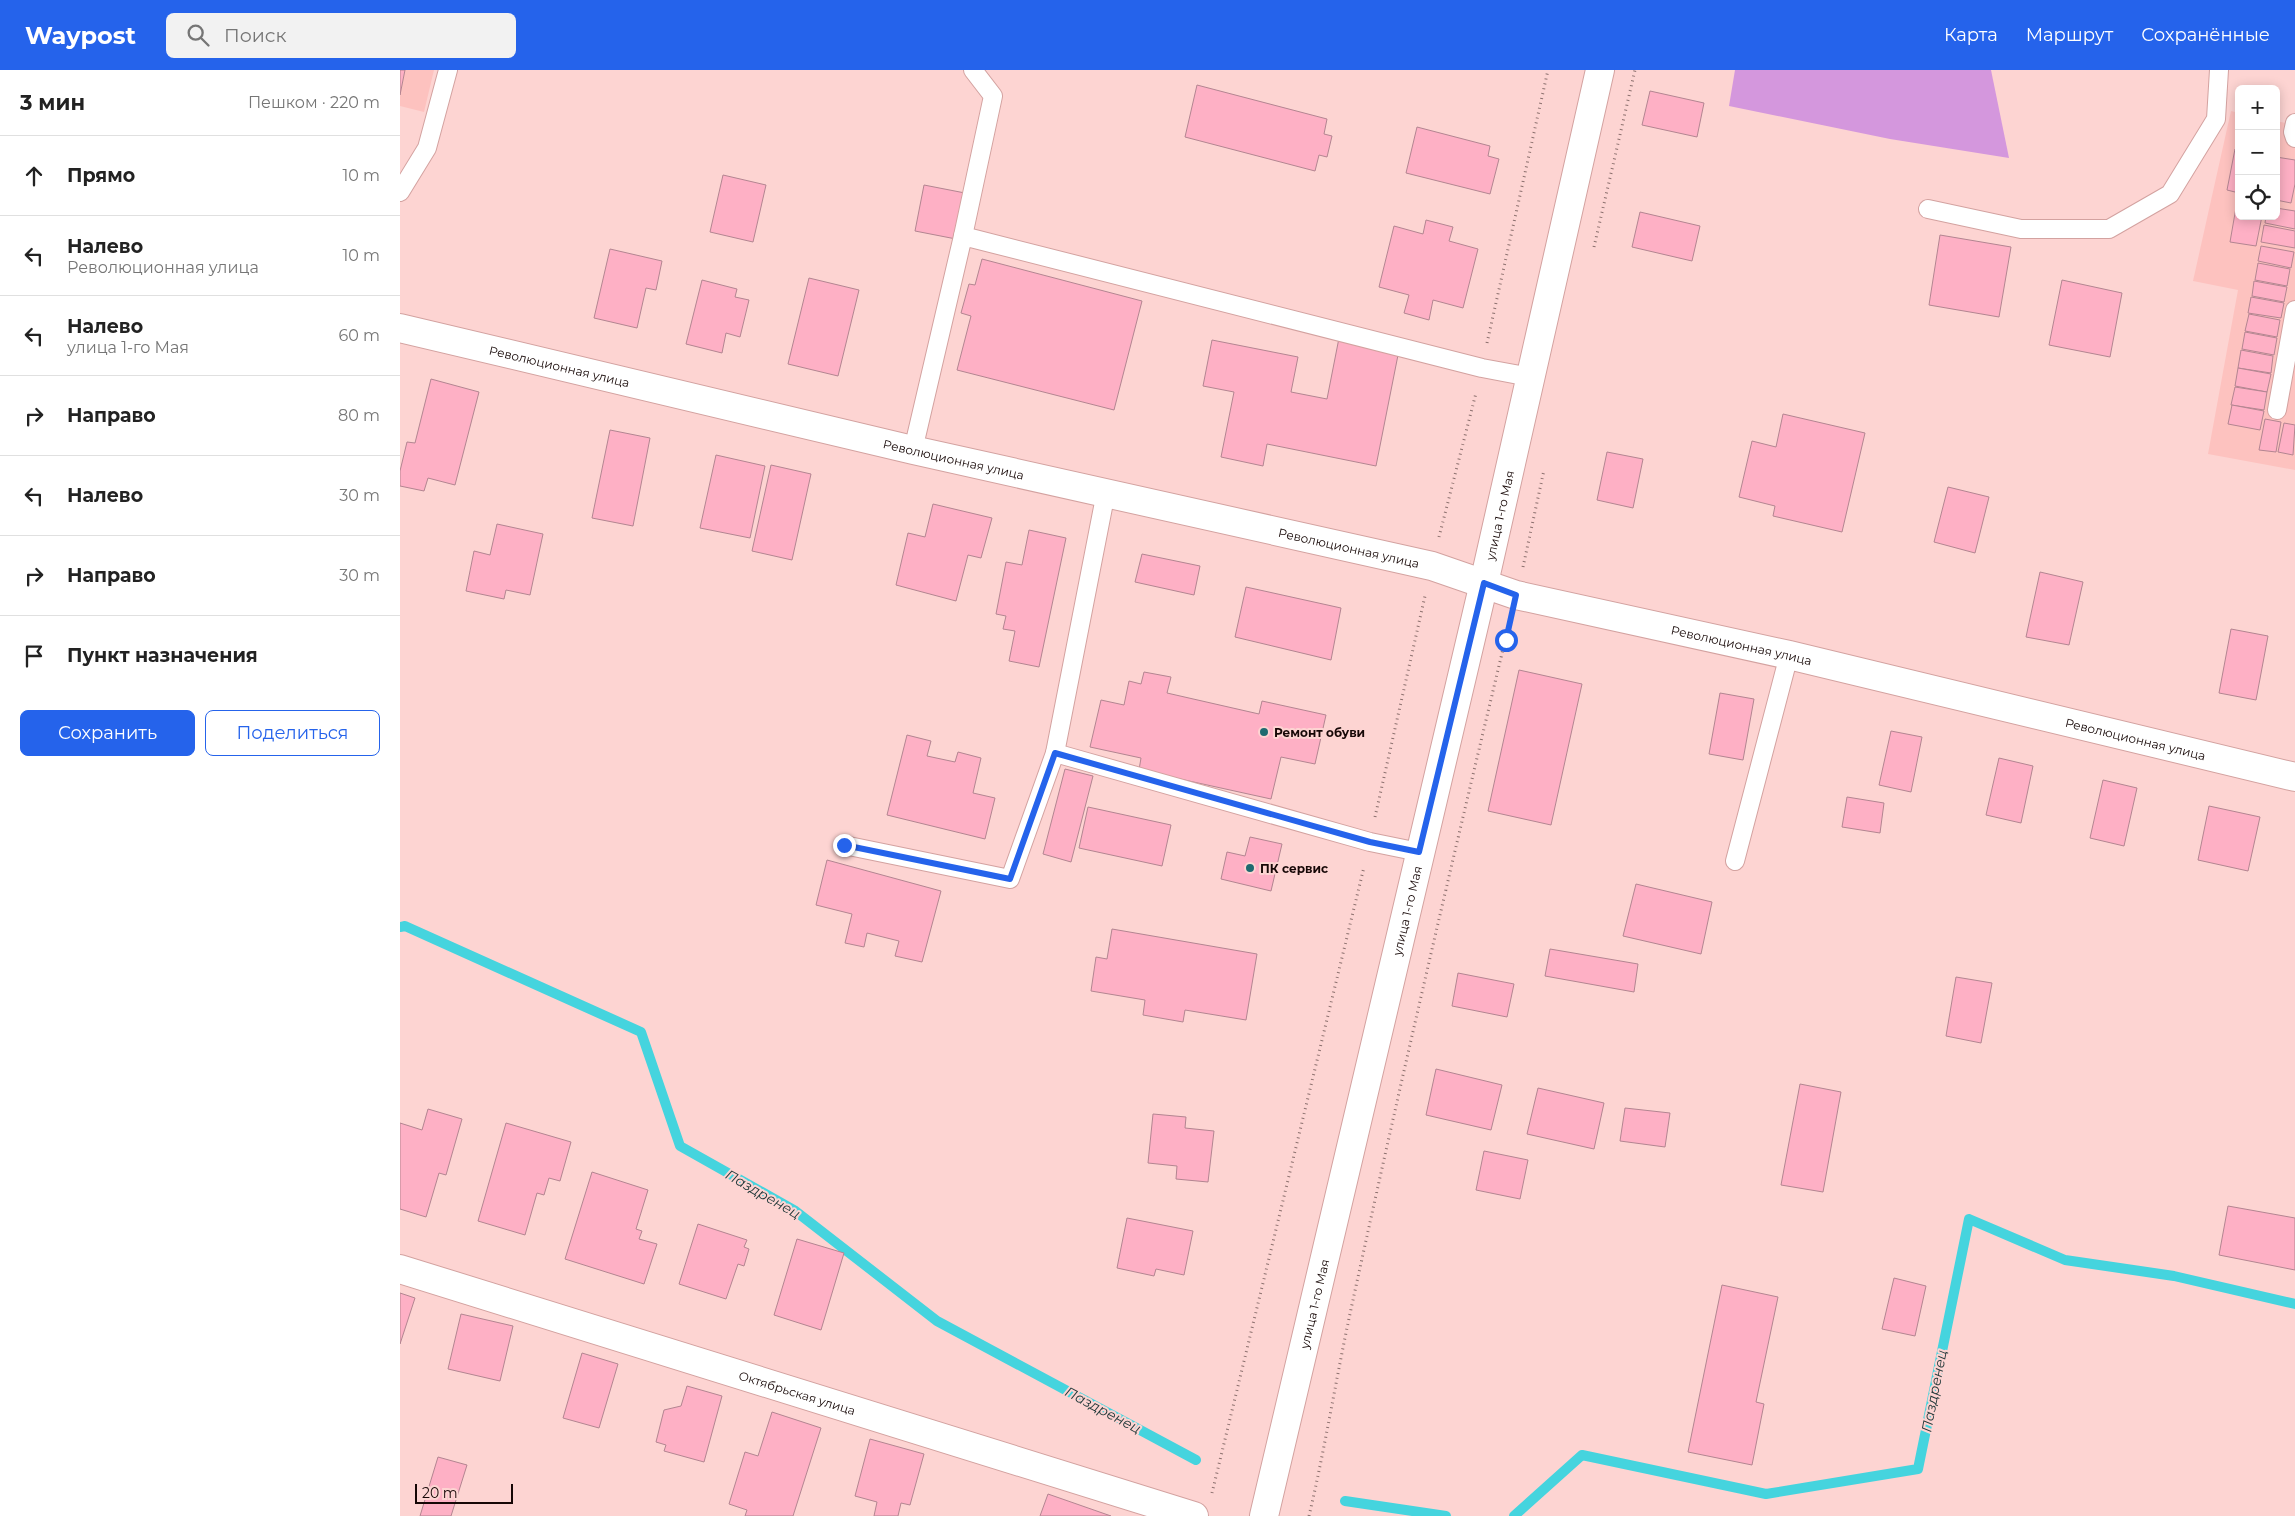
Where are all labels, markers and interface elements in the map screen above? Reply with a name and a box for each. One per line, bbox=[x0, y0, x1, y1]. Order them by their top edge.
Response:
search box bbox=[166, 13, 516, 58]
text: Waypost bbox=[25, 21, 136, 50]
icon: search bbox=[184, 21, 212, 49]
text: Поиск bbox=[224, 24, 287, 47]
text: Карта bbox=[1944, 24, 1998, 46]
text: Маршрут bbox=[2026, 24, 2113, 46]
text: Сохранённые bbox=[2141, 24, 2270, 46]
map controls bbox=[2235, 85, 2280, 220]
button: + bbox=[2235, 85, 2280, 130]
text: 3 мин bbox=[20, 90, 85, 115]
text: Пешком · 220 m bbox=[248, 93, 380, 112]
button: − bbox=[2235, 130, 2280, 175]
icon: ahead bbox=[20, 162, 48, 190]
text: Прямо bbox=[67, 164, 135, 187]
text: 10 m bbox=[342, 166, 380, 185]
button: locate bbox=[2235, 175, 2280, 220]
text: Налево bbox=[67, 235, 143, 258]
icon: left bbox=[20, 242, 48, 270]
text: 10 m bbox=[342, 246, 380, 265]
text: Революционная улица bbox=[67, 258, 259, 277]
text: Налево bbox=[67, 315, 143, 338]
icon: left bbox=[20, 322, 48, 350]
text: 60 m bbox=[338, 326, 380, 345]
text: улица 1-го Мая bbox=[67, 338, 189, 357]
street label: Революционная улица bbox=[488, 342, 631, 390]
icon: right bbox=[20, 402, 48, 430]
text: Направо bbox=[67, 404, 156, 427]
text: 80 m bbox=[338, 406, 380, 425]
street label: Революционная улица bbox=[882, 436, 1026, 482]
street label: улица 1-го Мая bbox=[1482, 469, 1517, 563]
icon: left bbox=[20, 482, 48, 510]
text: Налево bbox=[67, 484, 143, 507]
text: 30 m bbox=[339, 486, 380, 505]
street label: Революционная улица bbox=[1277, 524, 1421, 570]
icon: right bbox=[20, 562, 48, 590]
text: Направо bbox=[67, 564, 156, 587]
text: 30 m bbox=[339, 566, 380, 585]
street label: Революционная улица bbox=[1670, 622, 1814, 668]
route start bbox=[1495, 629, 1518, 652]
icon: arrive bbox=[20, 642, 48, 670]
text: Пункт назначения bbox=[67, 644, 258, 667]
button: Сохранить bbox=[20, 710, 195, 756]
button: Поделиться bbox=[205, 710, 380, 756]
street label: Революционная улица bbox=[2064, 714, 2207, 763]
place label: Ремонт обуви bbox=[1274, 725, 1365, 740]
marker: Ремонт обуви bbox=[1258, 726, 1270, 738]
route end bbox=[833, 834, 856, 857]
place label: ПК сервис bbox=[1260, 861, 1328, 876]
marker: ПК сервис bbox=[1244, 862, 1256, 874]
street label: улица 1-го Мая bbox=[1389, 864, 1425, 958]
water label: Паздренец bbox=[722, 1165, 804, 1223]
street label: улица 1-го Мая bbox=[1296, 1257, 1332, 1351]
water label: Паздренец bbox=[1917, 1348, 1951, 1434]
street label: Октябрьская улица bbox=[737, 1367, 857, 1418]
water label: Паздренец bbox=[1062, 1382, 1144, 1438]
scale bar bbox=[415, 1481, 512, 1504]
text: 20 m bbox=[422, 1484, 458, 1502]

